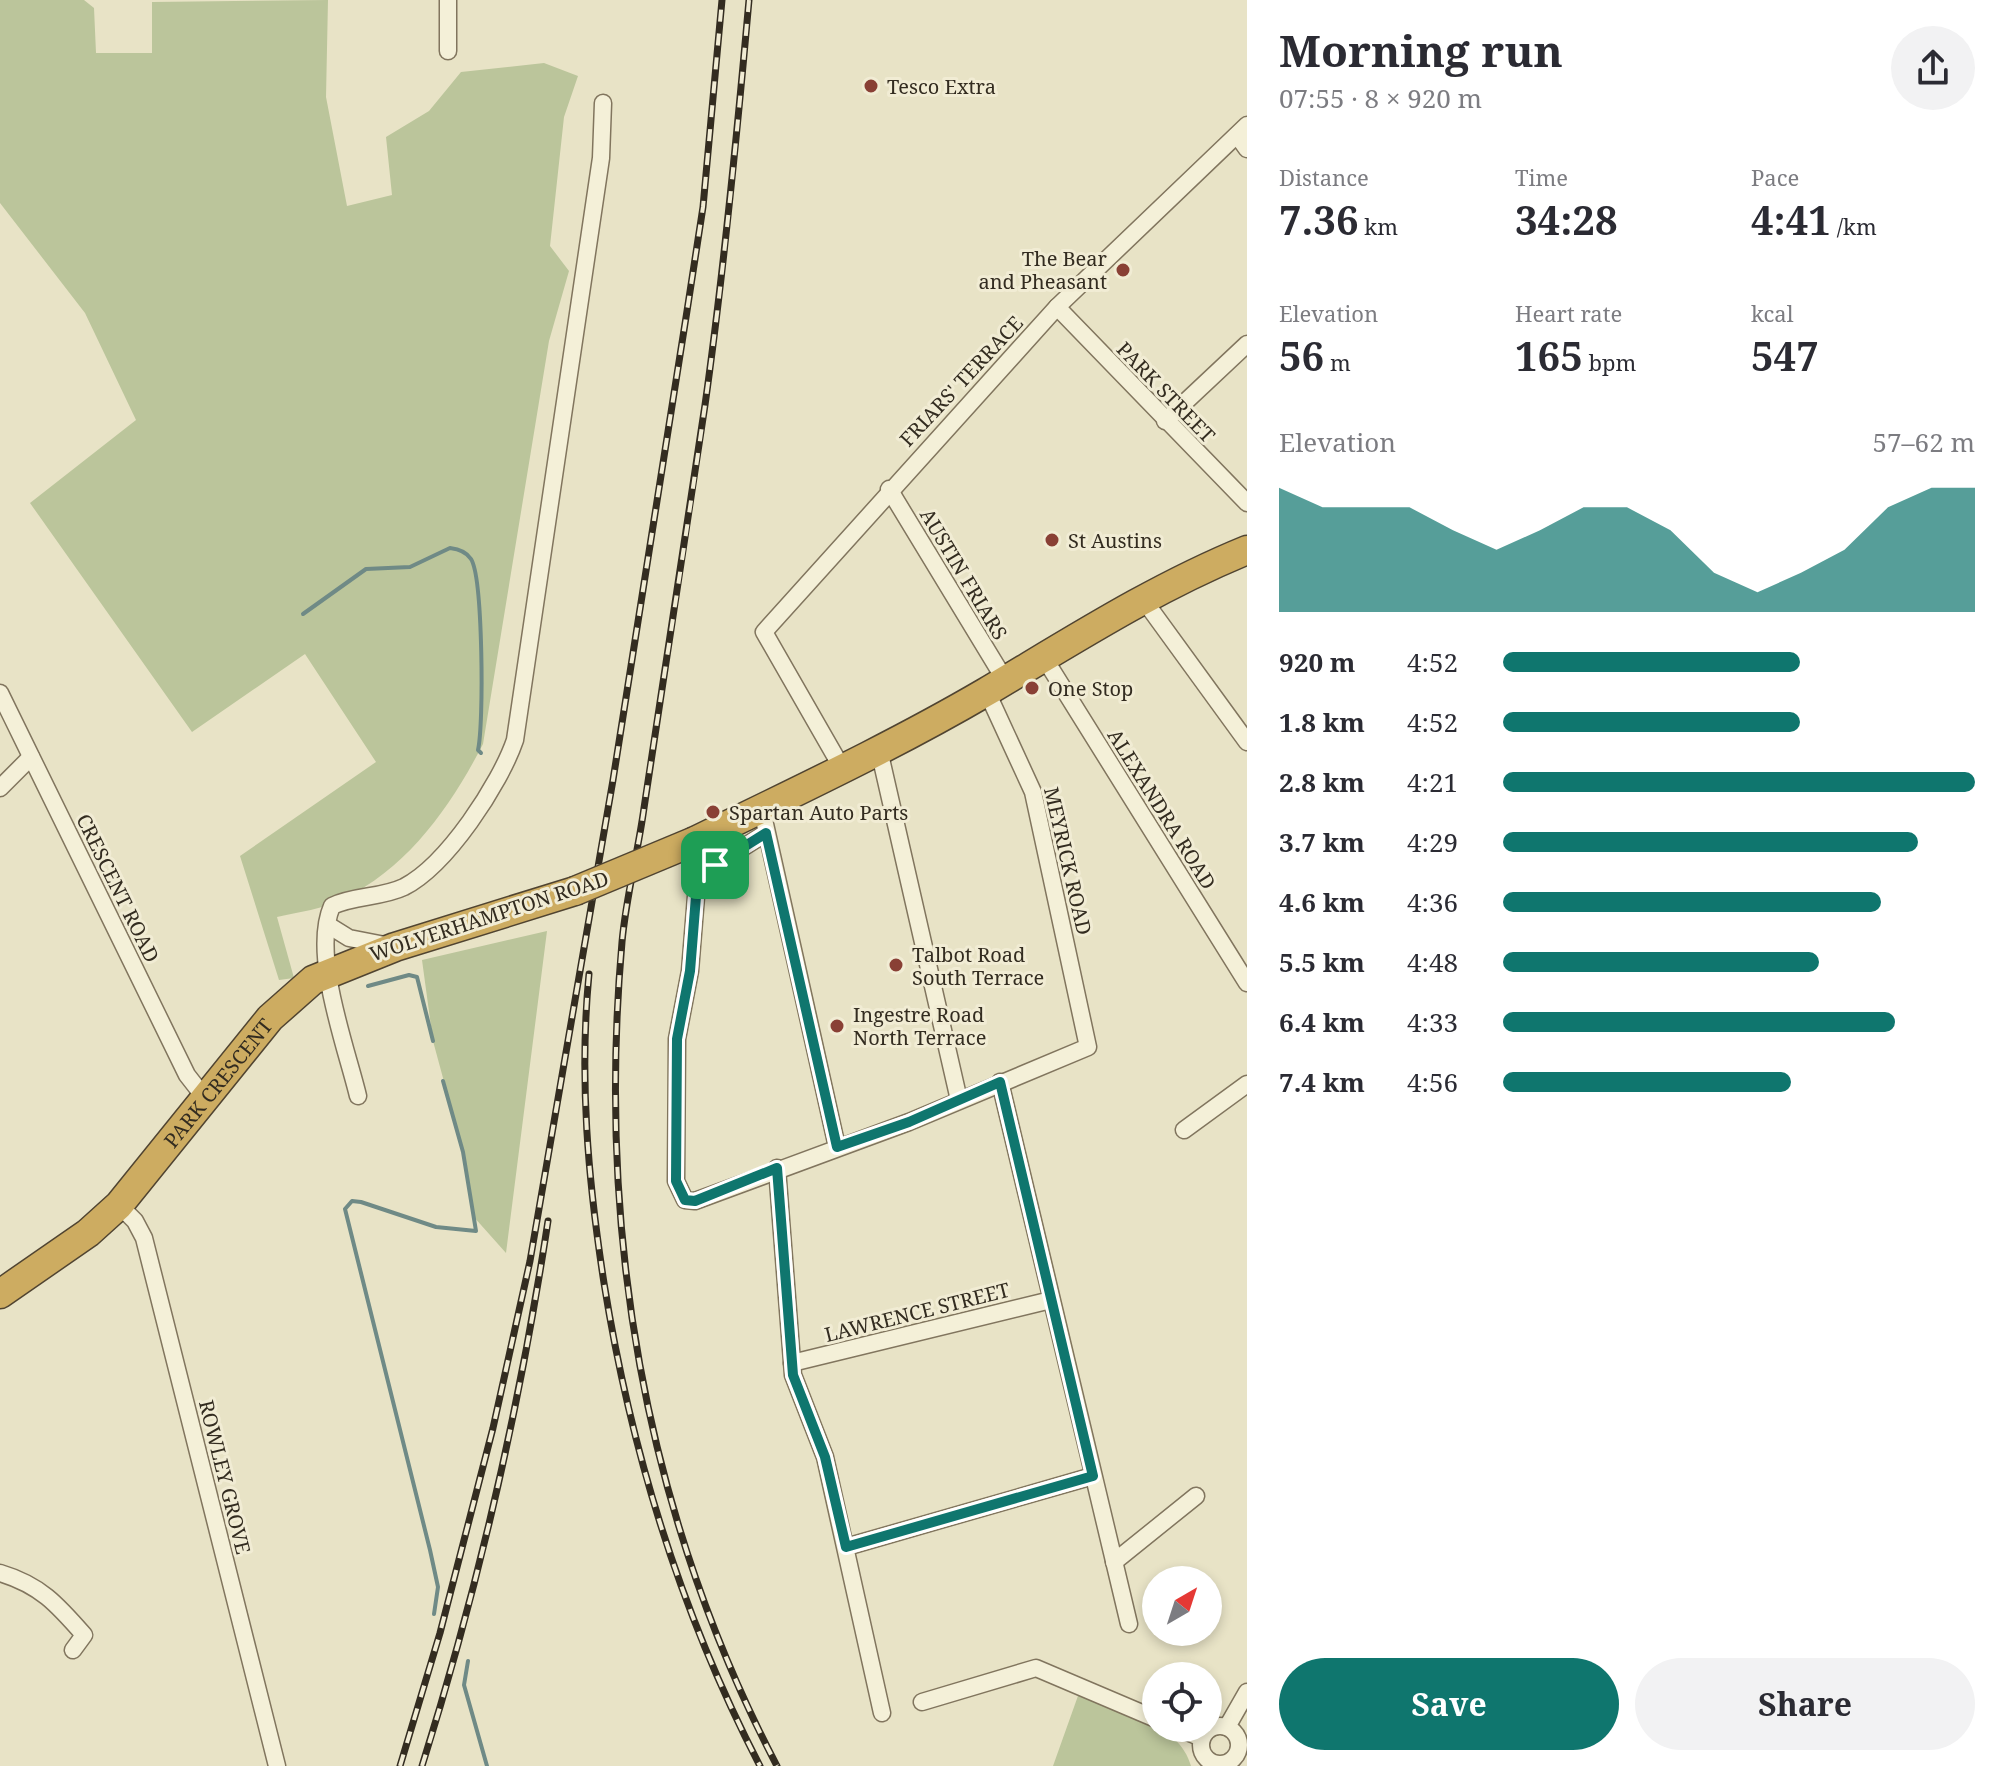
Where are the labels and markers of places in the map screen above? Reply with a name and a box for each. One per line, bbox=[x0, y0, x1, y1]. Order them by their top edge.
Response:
place label: Tesco Extra bbox=[887, 73, 996, 100]
marker: Tesco Extra bbox=[862, 77, 880, 95]
place label: The Bear and Pheasant bbox=[978, 245, 1108, 295]
marker: The Bear and Pheasant bbox=[1114, 261, 1132, 279]
place label: St Austins bbox=[1068, 527, 1162, 554]
marker: St Austins bbox=[1043, 531, 1061, 549]
place label: One Stop bbox=[1048, 675, 1133, 702]
marker: One Stop bbox=[1023, 679, 1041, 697]
place label: Spartan Auto Parts bbox=[729, 799, 908, 826]
marker: Spartan Auto Parts bbox=[704, 803, 722, 821]
pin bbox=[681, 831, 749, 899]
place label: Talbot Road South Terrace bbox=[912, 941, 1044, 991]
marker: Talbot Road South Terrace bbox=[887, 956, 905, 974]
place label: Ingestre Road North Terrace bbox=[853, 1001, 986, 1051]
marker: Ingestre Road North Terrace bbox=[828, 1017, 846, 1035]

